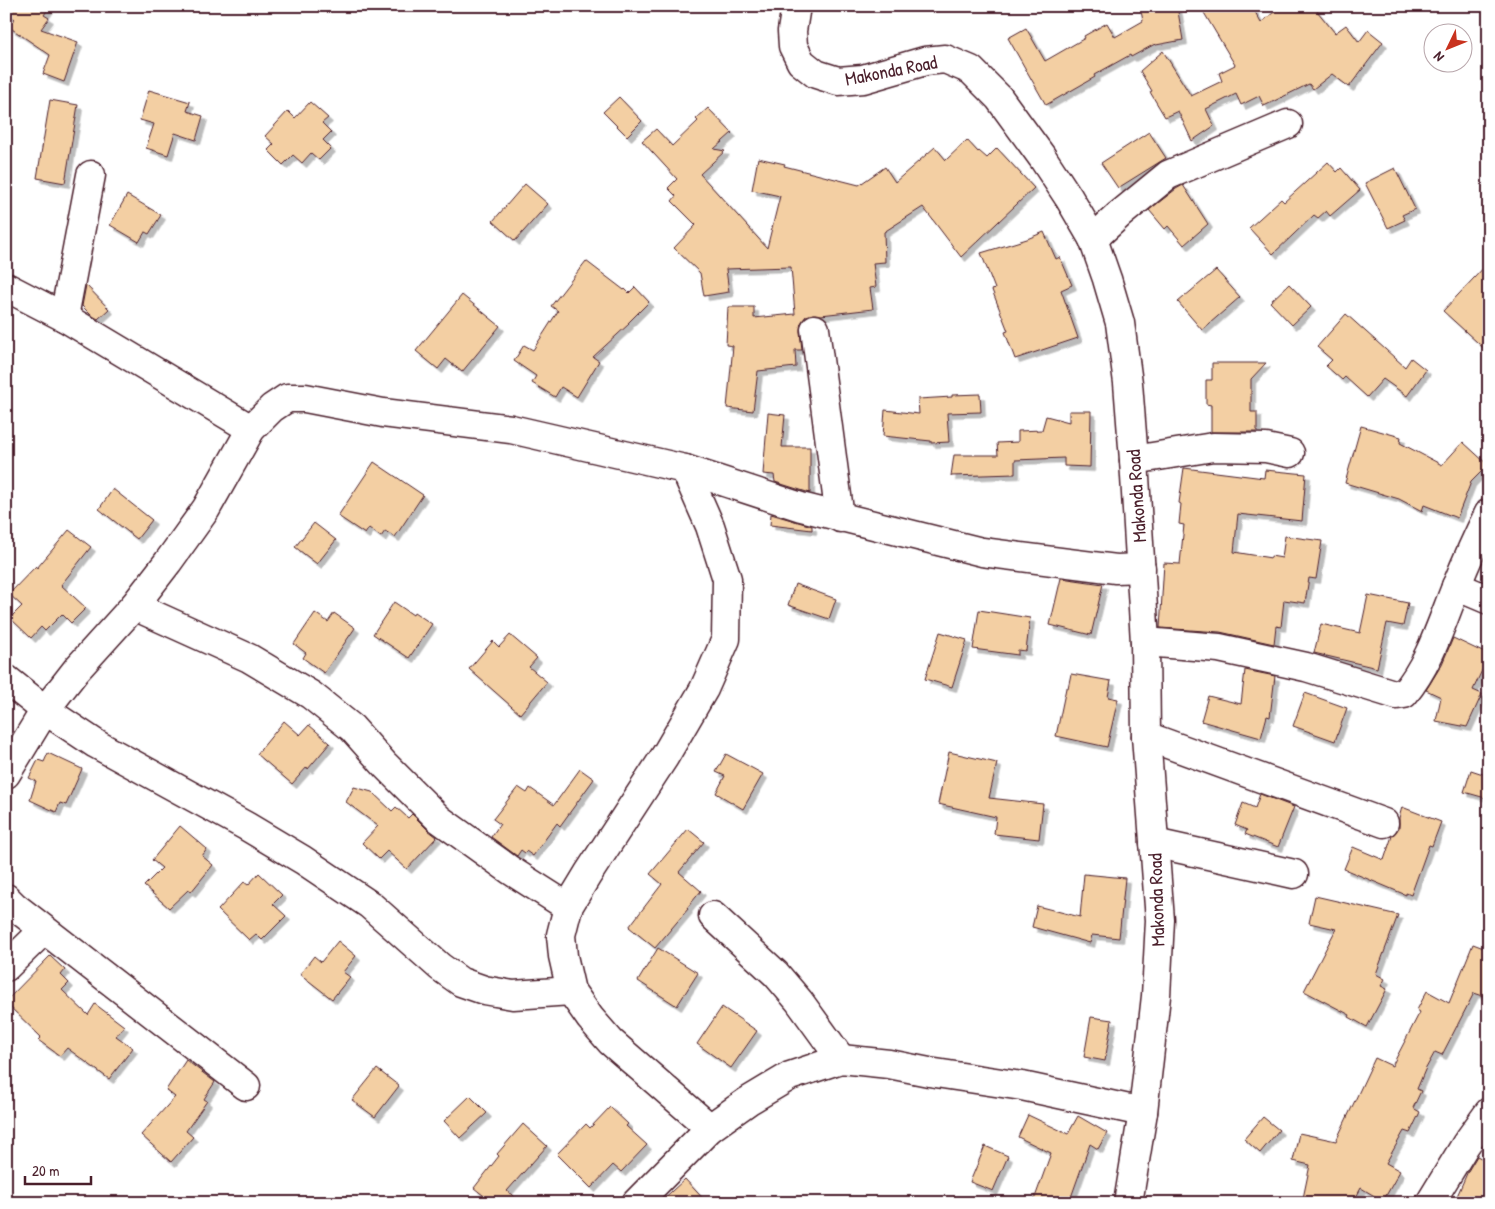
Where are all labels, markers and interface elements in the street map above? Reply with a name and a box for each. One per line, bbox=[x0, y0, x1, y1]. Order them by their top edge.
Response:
north arrow bbox=[1422, 22, 1472, 72]
street label: Makonda Road bbox=[843, 48, 940, 92]
text: N bbox=[1428, 48, 1448, 66]
street label: Makonda Road bbox=[1120, 448, 1152, 543]
street label: Makonda Road bbox=[1141, 852, 1171, 947]
scale bar bbox=[25, 1154, 91, 1186]
text: 20 m bbox=[32, 1160, 59, 1181]

